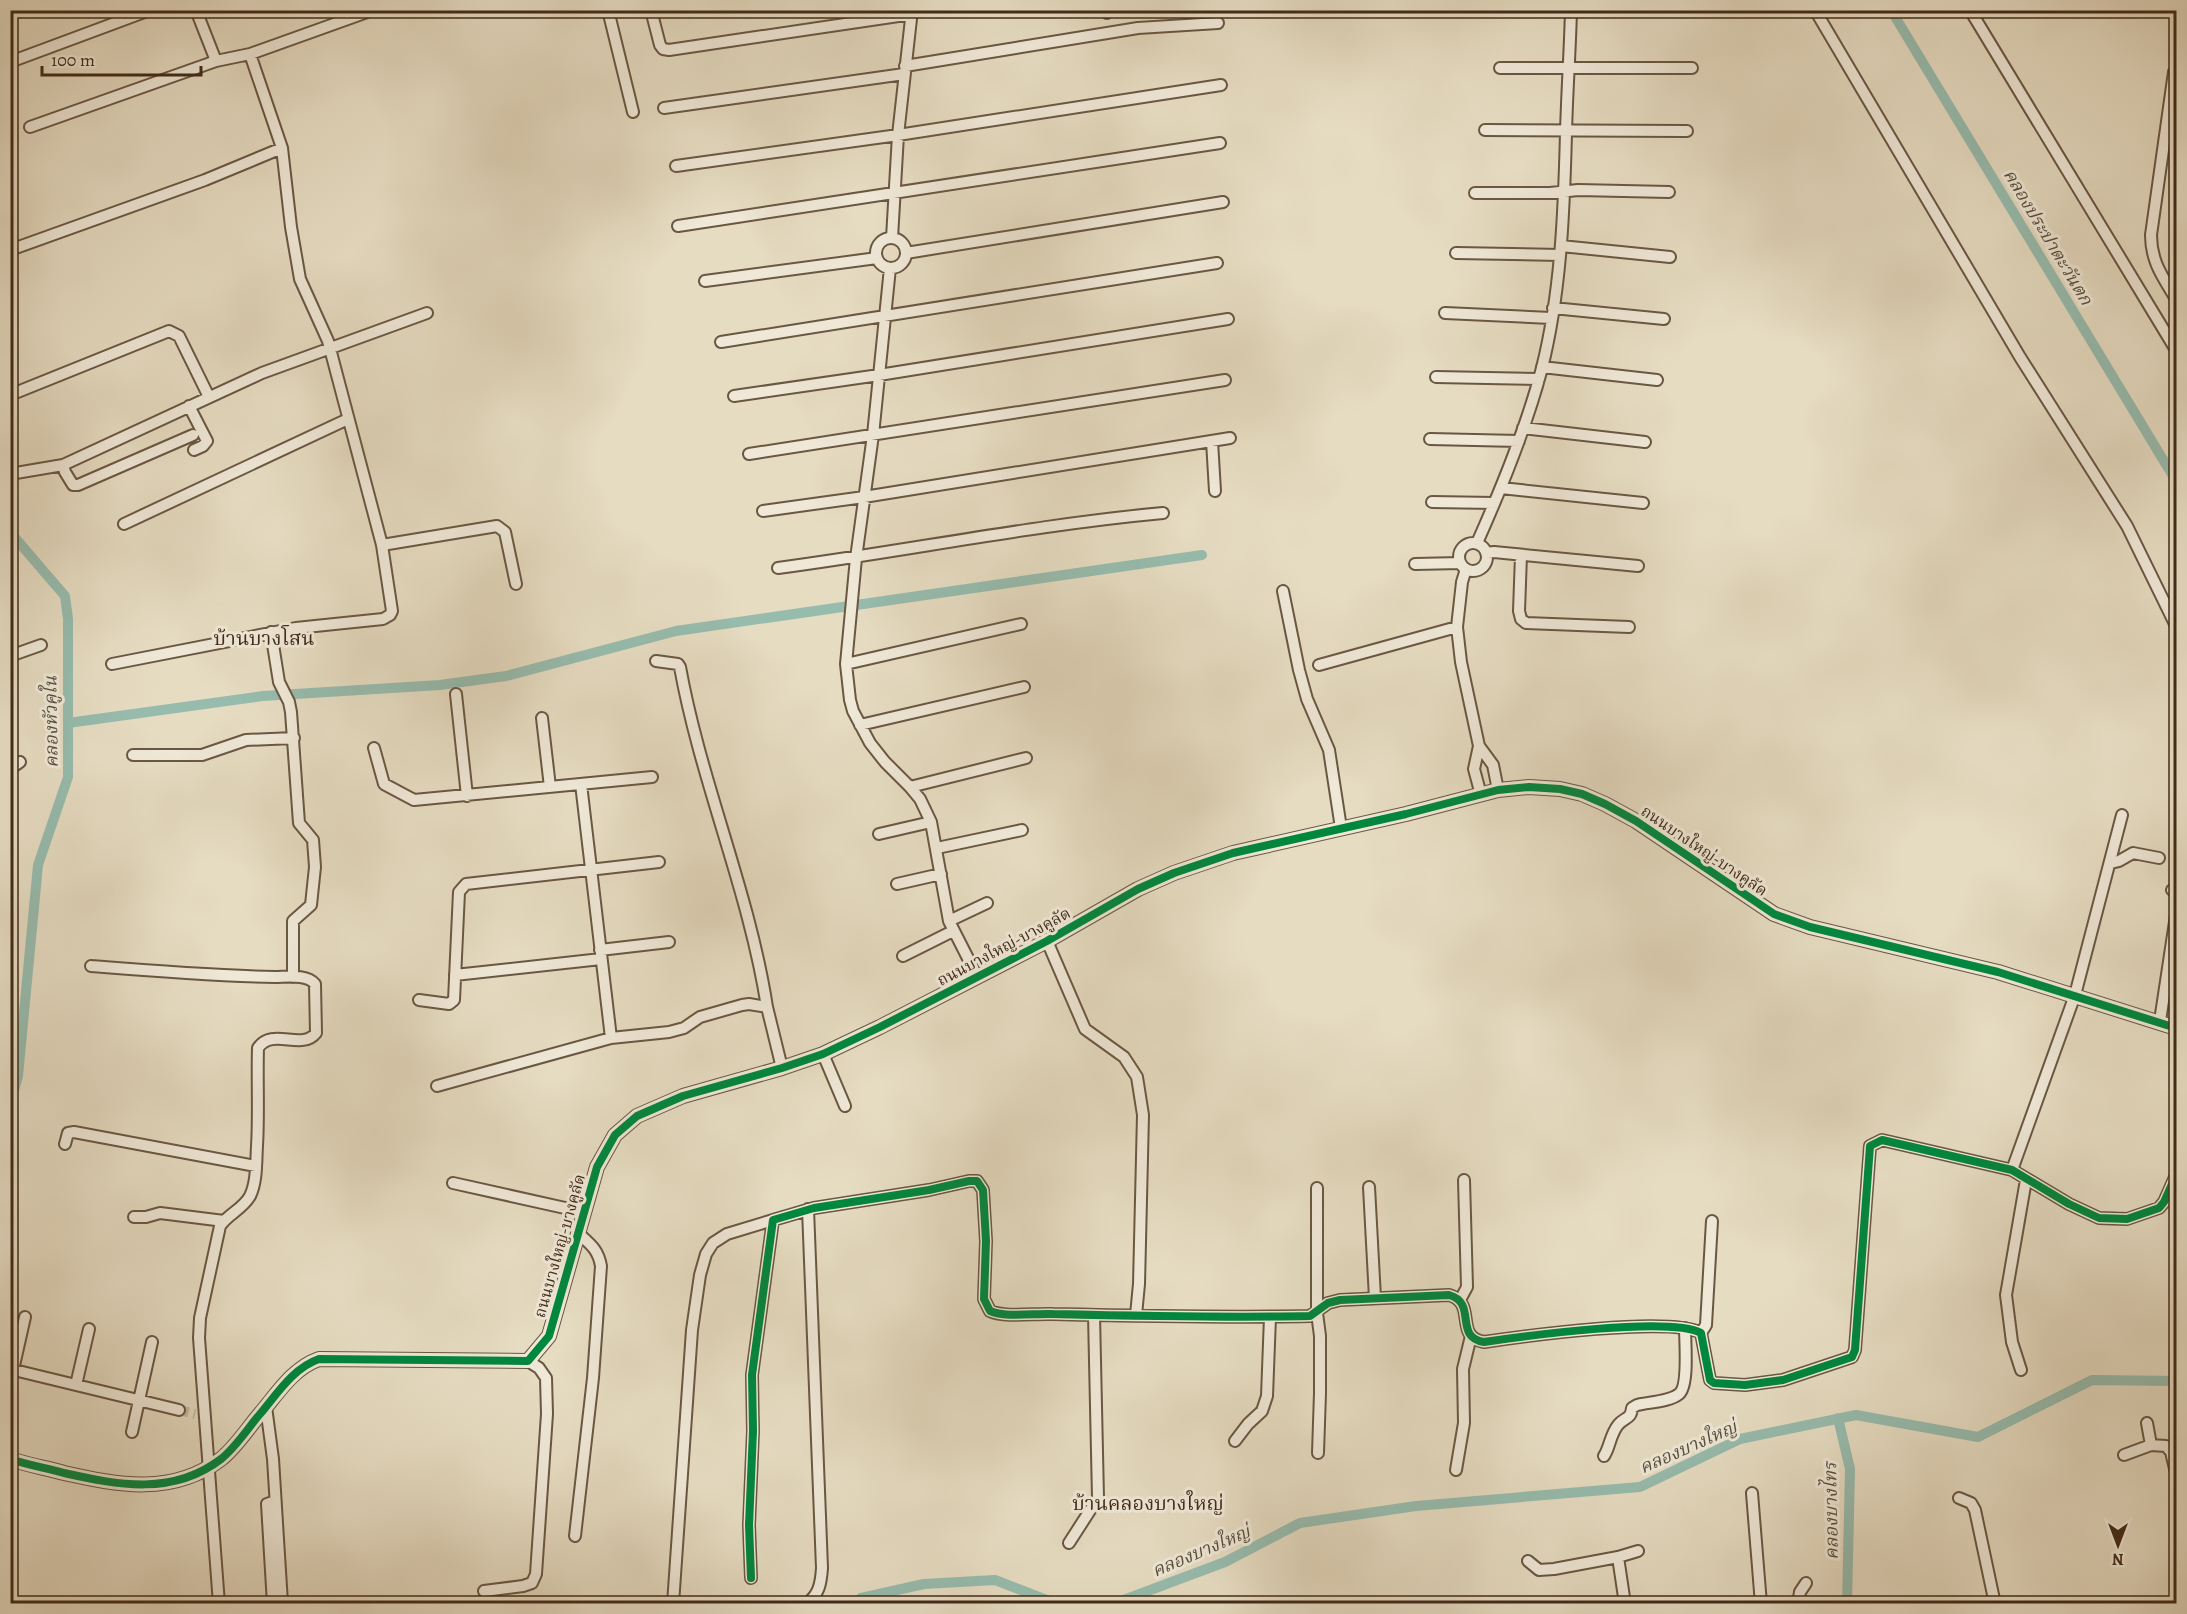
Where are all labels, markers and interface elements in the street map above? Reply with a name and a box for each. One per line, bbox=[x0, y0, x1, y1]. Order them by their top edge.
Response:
scale bar bbox=[42, 39, 201, 77]
text: 100 m bbox=[51, 48, 95, 72]
water label: คลองประปาตะวันตก bbox=[1998, 164, 2099, 310]
district label: บ้านบางโสน bbox=[214, 624, 314, 652]
water label: คลองหัวคูใน bbox=[37, 676, 64, 768]
street label: ถนนบางใหญ่-บางคูลัด bbox=[1636, 800, 1772, 902]
street label: ถนนบางใหญ่-บางคูลัด bbox=[933, 902, 1075, 992]
street label: ถนนบางใหญ่-บางคูลัด bbox=[529, 1172, 591, 1320]
water label: คลองบางใหญ่ bbox=[1635, 1413, 1743, 1479]
water label: คลองบางไทร bbox=[1817, 1460, 1844, 1560]
district label: บ้านคลองบางใหญ่ bbox=[1072, 1490, 1224, 1517]
north arrow bbox=[2088, 1515, 2148, 1575]
water label: คลองบางใหญ่ bbox=[1148, 1517, 1256, 1582]
text: N bbox=[2112, 1548, 2124, 1570]

